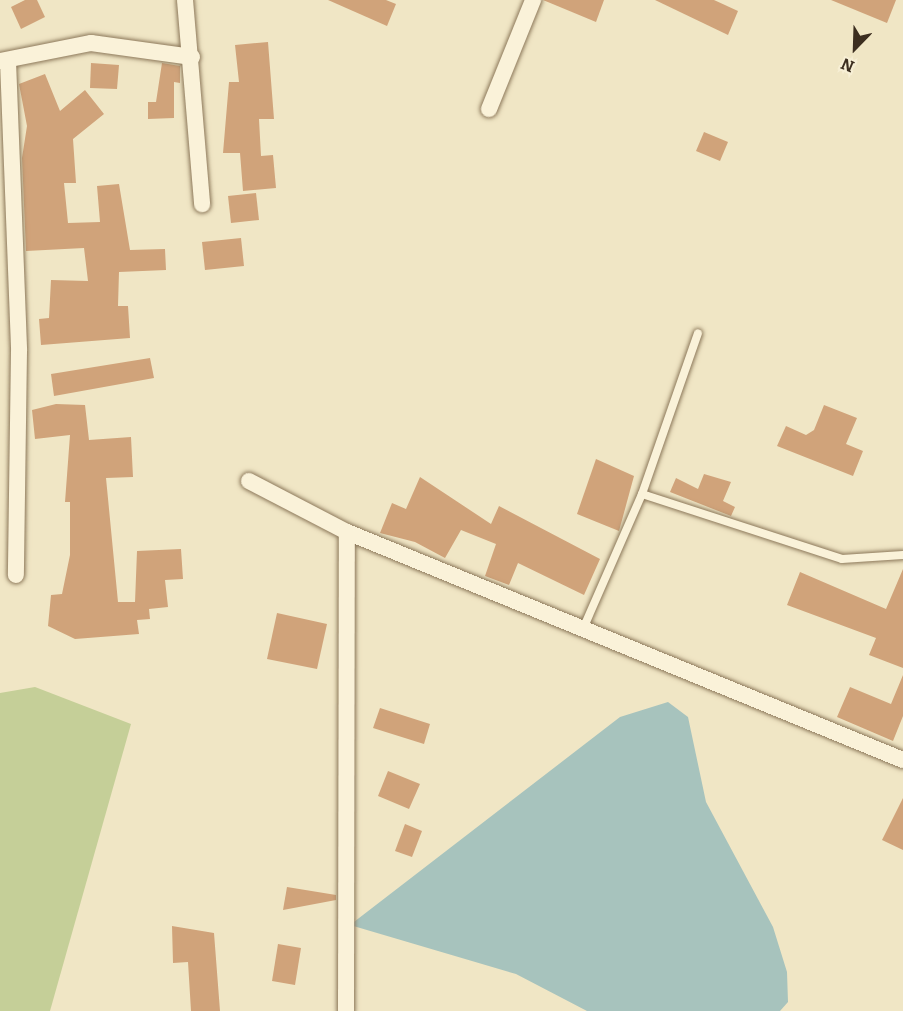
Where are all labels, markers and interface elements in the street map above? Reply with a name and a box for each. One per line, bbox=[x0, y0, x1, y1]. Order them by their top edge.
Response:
north arrow bbox=[825, 18, 885, 78]
text: N bbox=[838, 54, 857, 76]

